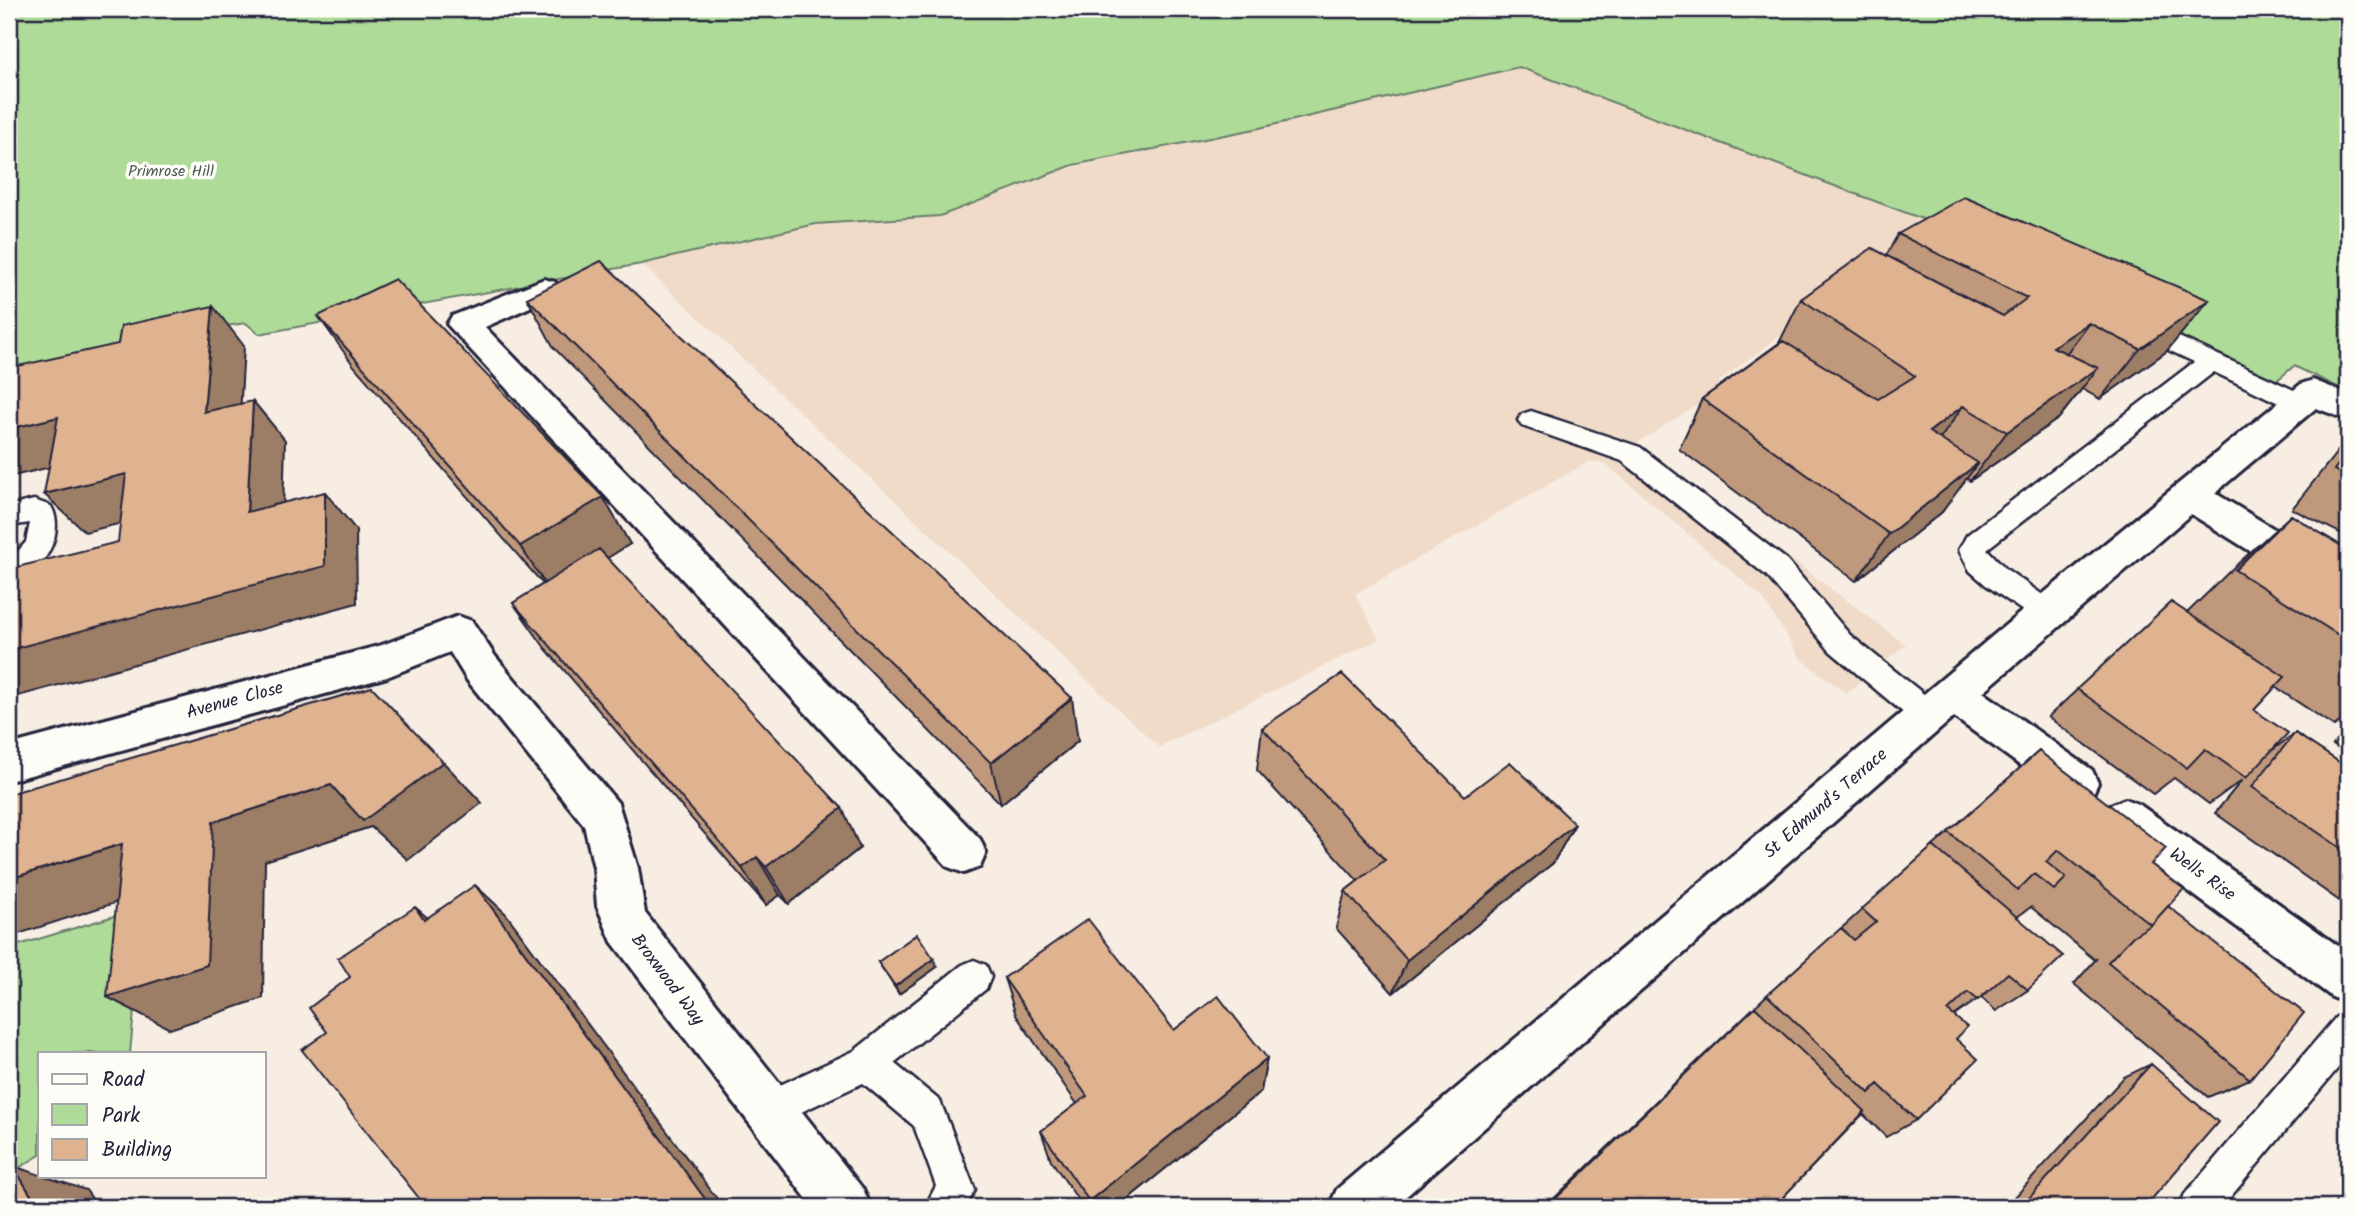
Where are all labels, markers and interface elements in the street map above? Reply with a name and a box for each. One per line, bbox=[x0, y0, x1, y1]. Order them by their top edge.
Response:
park label: Primrose Hill bbox=[128, 159, 214, 184]
street label: Avenue Close bbox=[183, 674, 287, 728]
street label: St Edmund's Terrace bbox=[1757, 742, 1895, 866]
street label: Wells Rise bbox=[2163, 841, 2241, 909]
street label: Broxwood Way bbox=[623, 928, 712, 1033]
legend bbox=[38, 1052, 266, 1178]
text: Road bbox=[102, 1064, 145, 1097]
text: Park bbox=[102, 1100, 140, 1133]
text: Building bbox=[102, 1134, 172, 1167]

